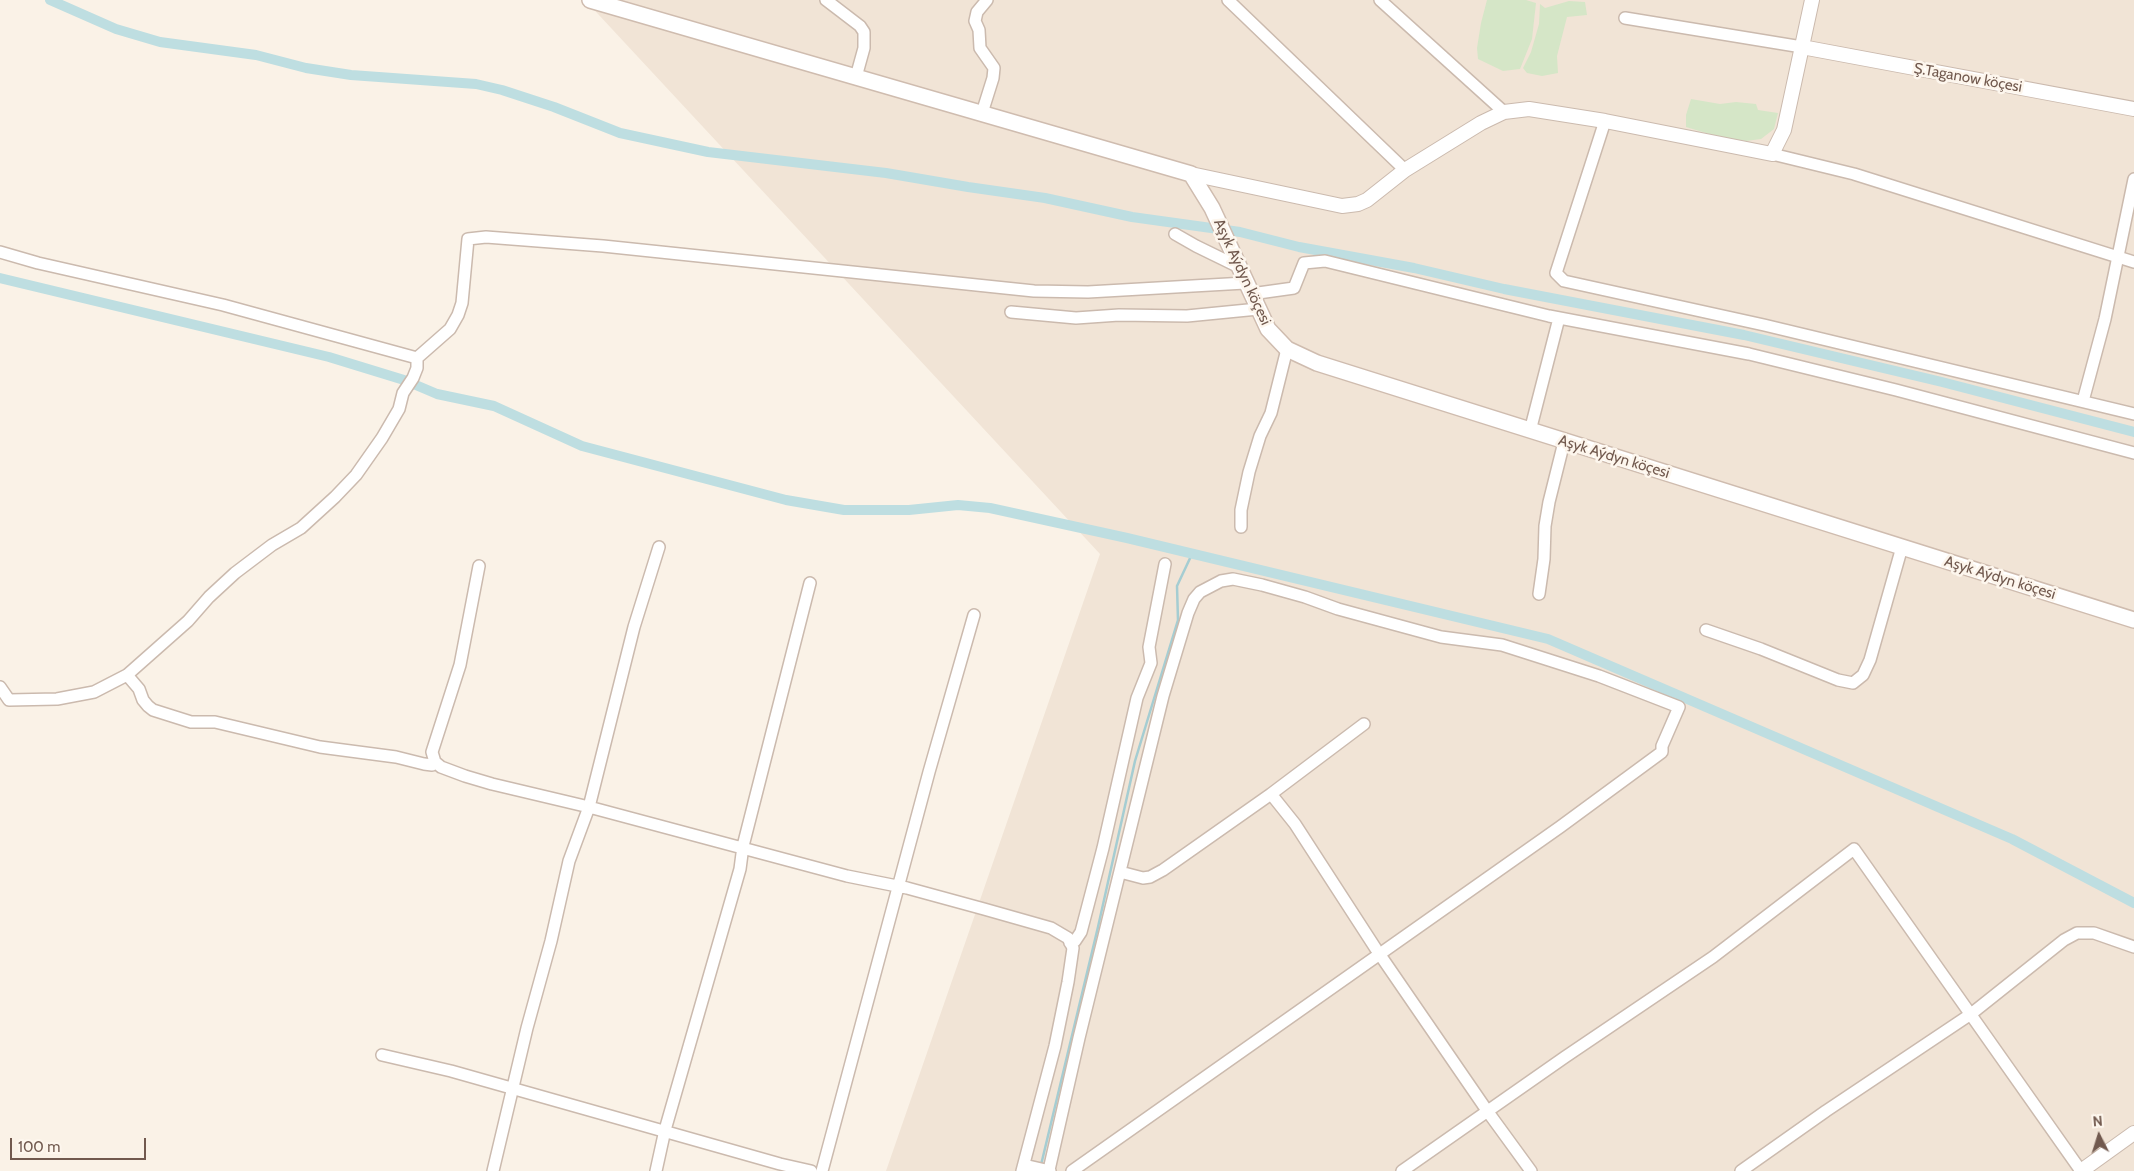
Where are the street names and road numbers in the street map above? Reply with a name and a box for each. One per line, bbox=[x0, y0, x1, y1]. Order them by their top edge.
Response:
street label: Ş.Taganow köçesi bbox=[1913, 60, 2023, 96]
street label: Aşyk Aýdyn köçesi bbox=[1209, 216, 1275, 328]
street label: Aşyk Aýdyn köçesi bbox=[1556, 432, 1672, 482]
street label: Aşyk Aýdyn köçesi bbox=[1942, 553, 2058, 603]

